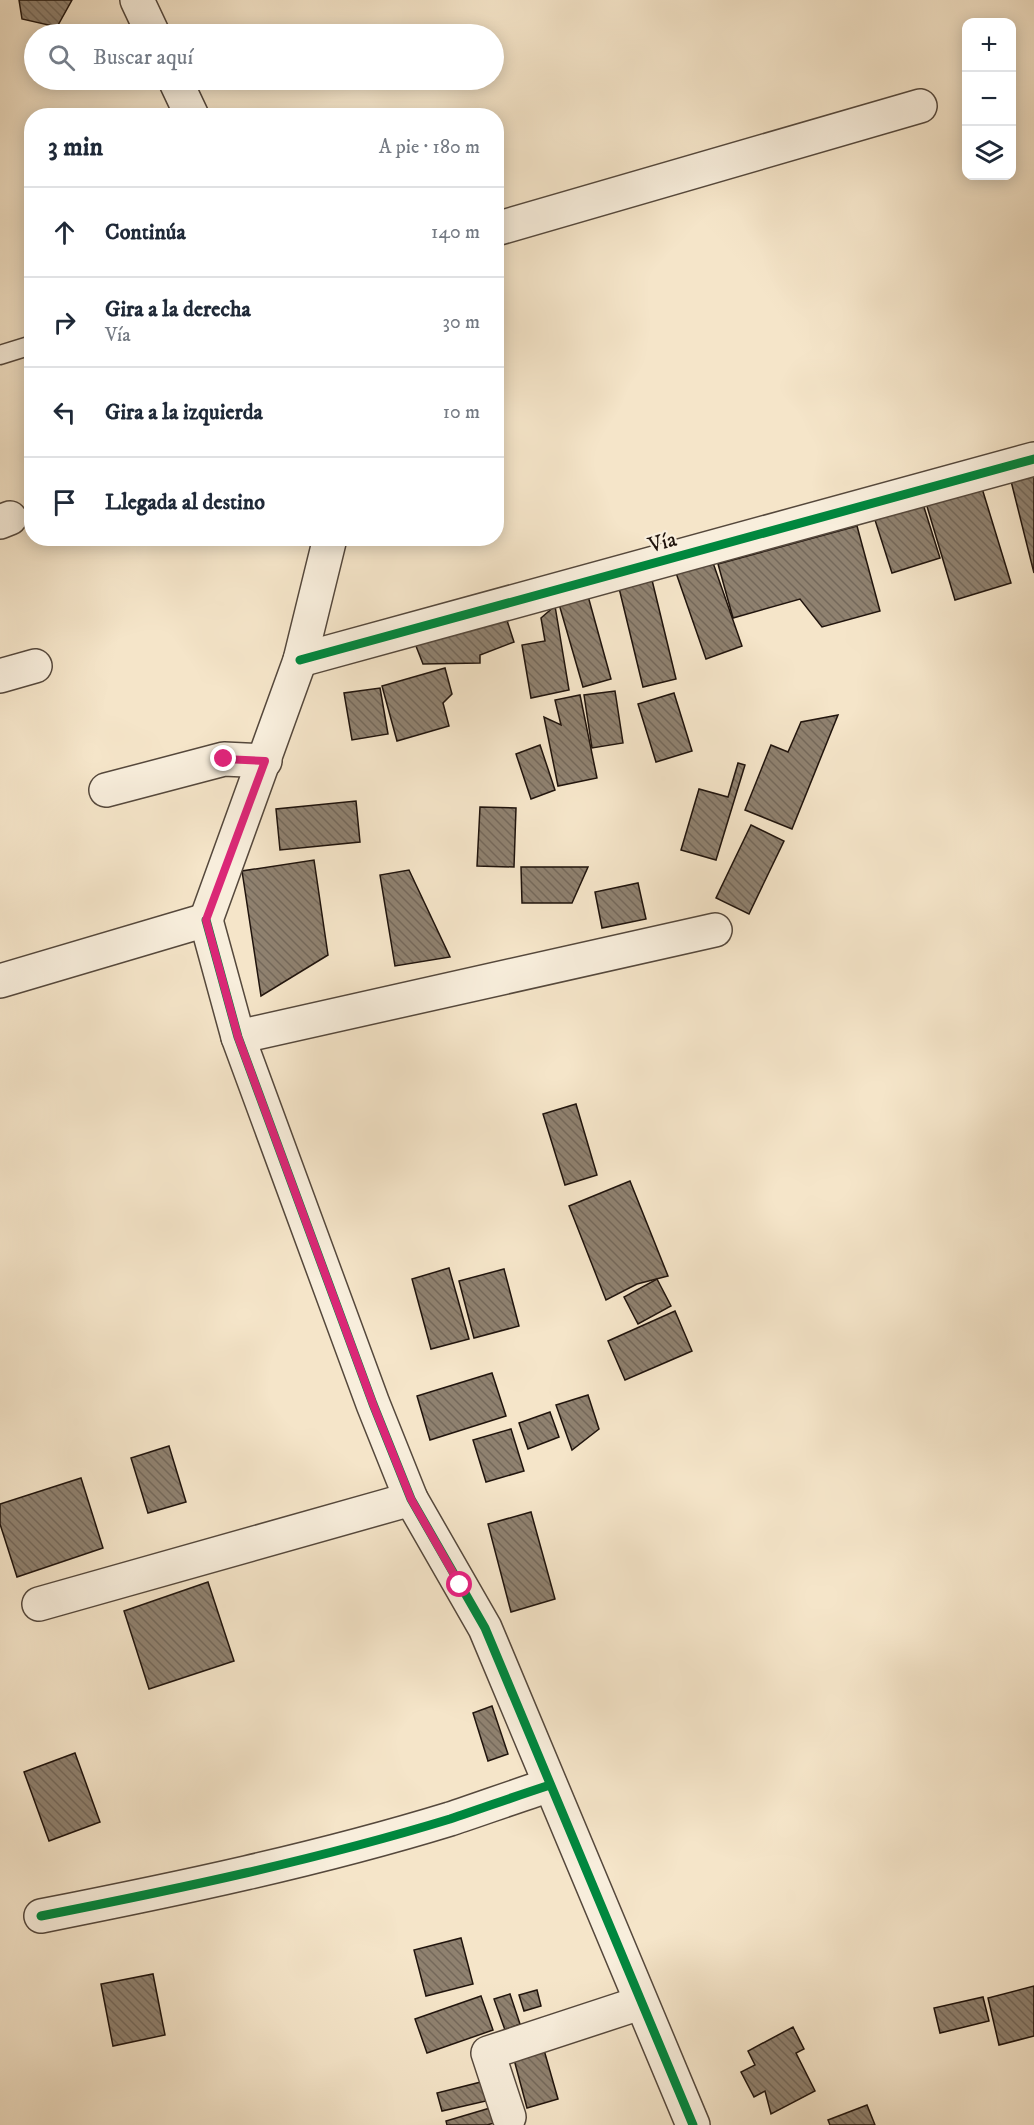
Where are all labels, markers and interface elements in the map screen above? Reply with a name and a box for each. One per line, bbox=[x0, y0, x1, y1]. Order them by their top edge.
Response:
map controls bbox=[962, 18, 1016, 180]
button: + bbox=[962, 18, 1016, 72]
search box bbox=[24, 24, 504, 90]
icon: search bbox=[45, 41, 78, 74]
text: Buscar aquí bbox=[93, 44, 193, 71]
button: − bbox=[962, 72, 1016, 126]
button: layers bbox=[962, 126, 1016, 180]
text: 3 min bbox=[48, 131, 103, 164]
text: A pie · 180 m bbox=[379, 135, 480, 160]
icon: ahead bbox=[48, 216, 81, 249]
text: Continúa bbox=[105, 219, 186, 246]
text: 140 m bbox=[431, 220, 480, 245]
text: Gira a la derecha bbox=[105, 296, 251, 323]
icon: right bbox=[48, 306, 81, 339]
text: 30 m bbox=[442, 310, 480, 335]
text: Vía bbox=[105, 323, 131, 348]
icon: left bbox=[48, 396, 81, 429]
text: Gira a la izquierda bbox=[105, 399, 263, 426]
text: 10 m bbox=[443, 400, 480, 425]
icon: arrive bbox=[48, 486, 81, 519]
text: Llegada al destino bbox=[105, 489, 265, 516]
street label: Vía bbox=[644, 526, 680, 559]
route end bbox=[210, 745, 236, 771]
route start bbox=[446, 1571, 472, 1597]

